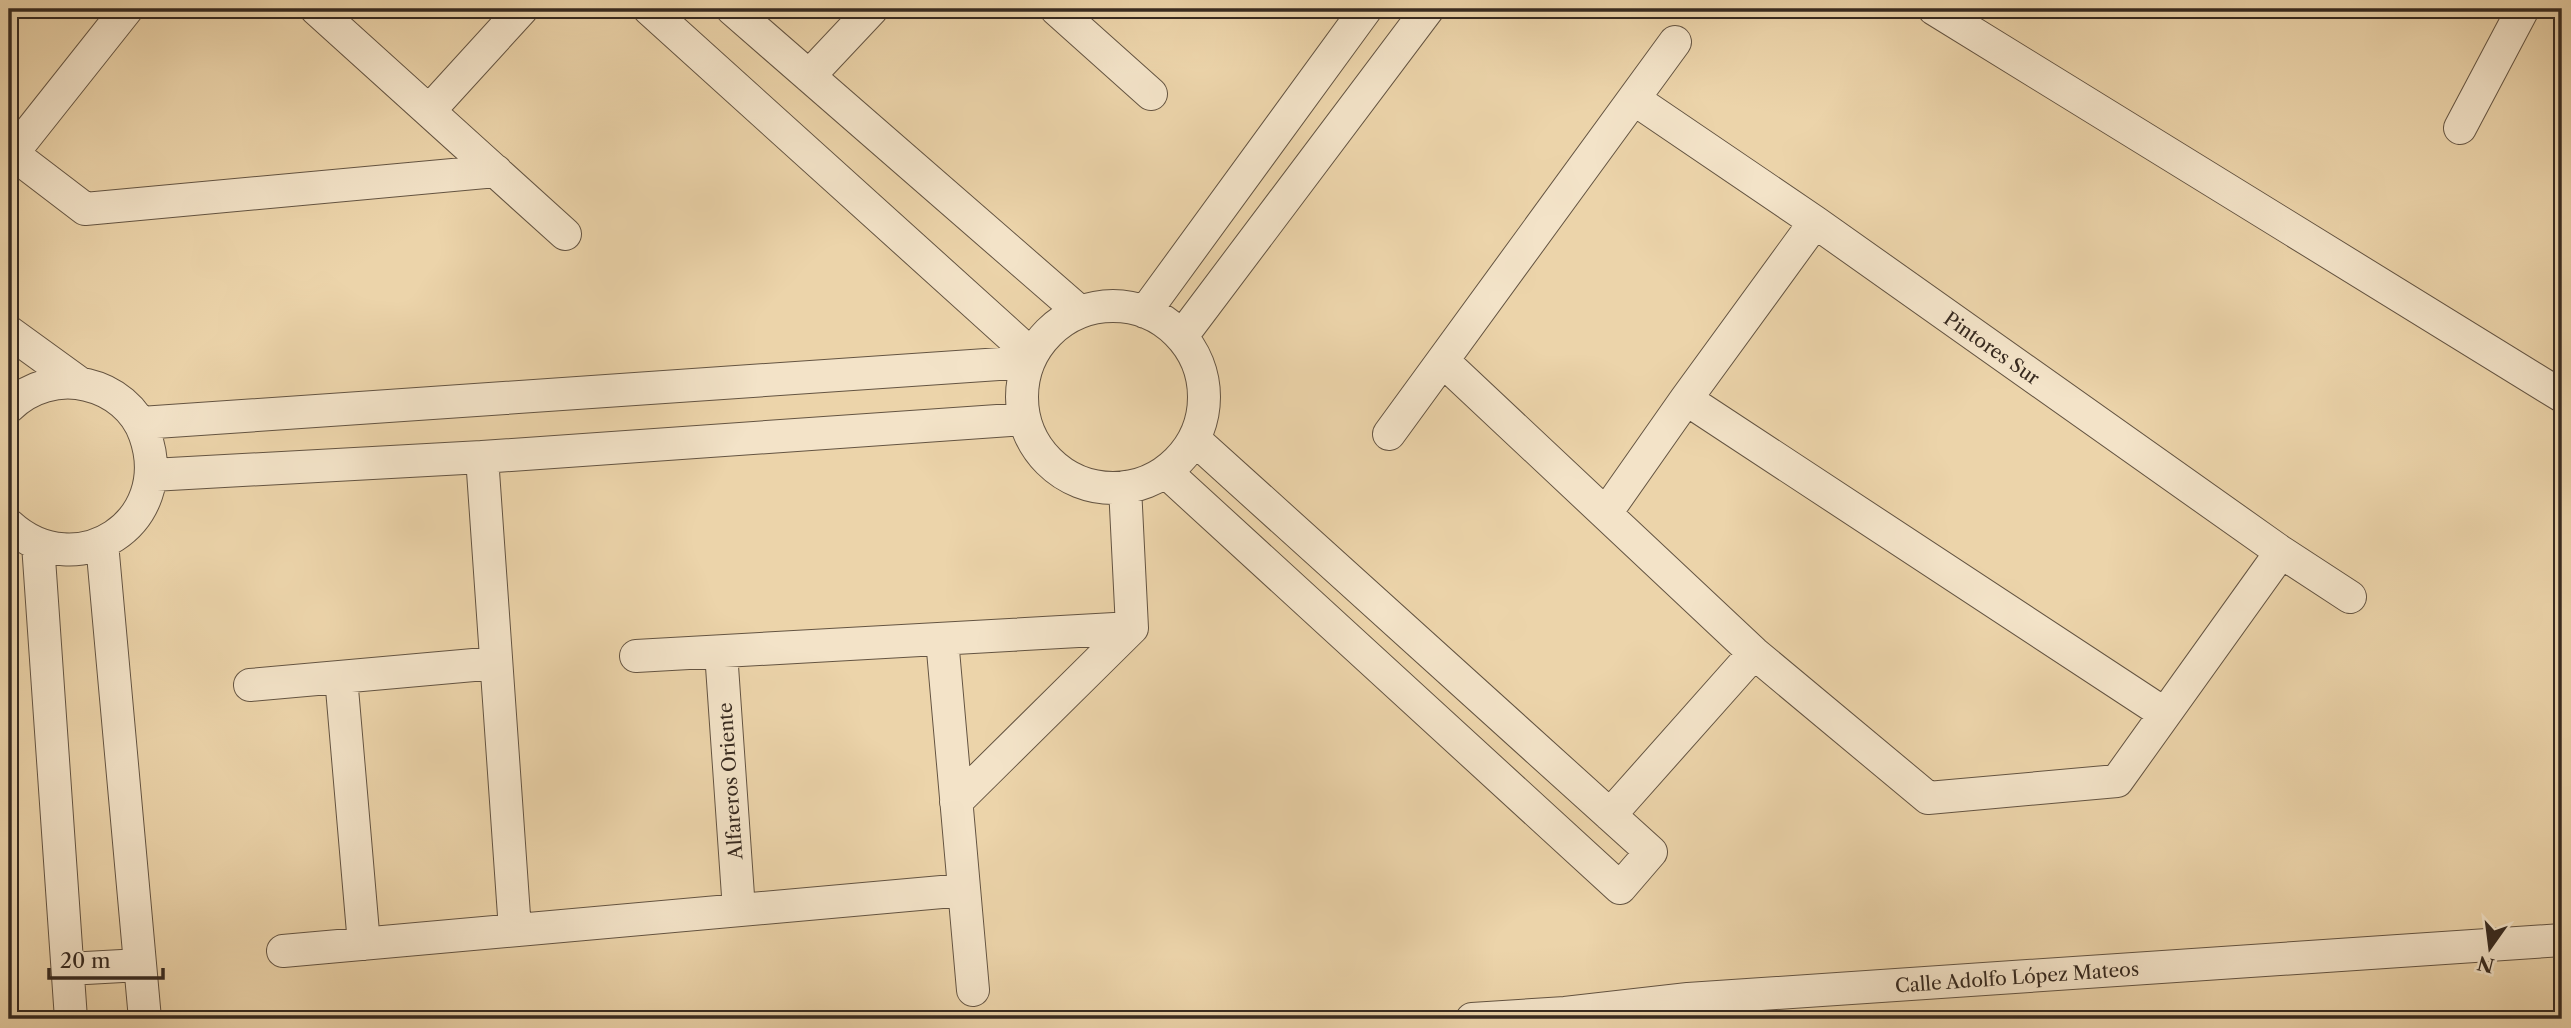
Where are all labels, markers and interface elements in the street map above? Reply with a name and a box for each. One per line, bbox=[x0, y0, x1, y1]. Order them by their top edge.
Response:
street label: Pintores Sur bbox=[1939, 307, 2044, 390]
street label: Alfareros Oriente bbox=[714, 702, 748, 861]
north arrow bbox=[2456, 912, 2526, 982]
scale bar bbox=[49, 937, 163, 981]
text: 20 m bbox=[60, 948, 111, 973]
text: N bbox=[2475, 951, 2497, 977]
street label: Calle Adolfo López Mateos bbox=[1894, 958, 2140, 997]

